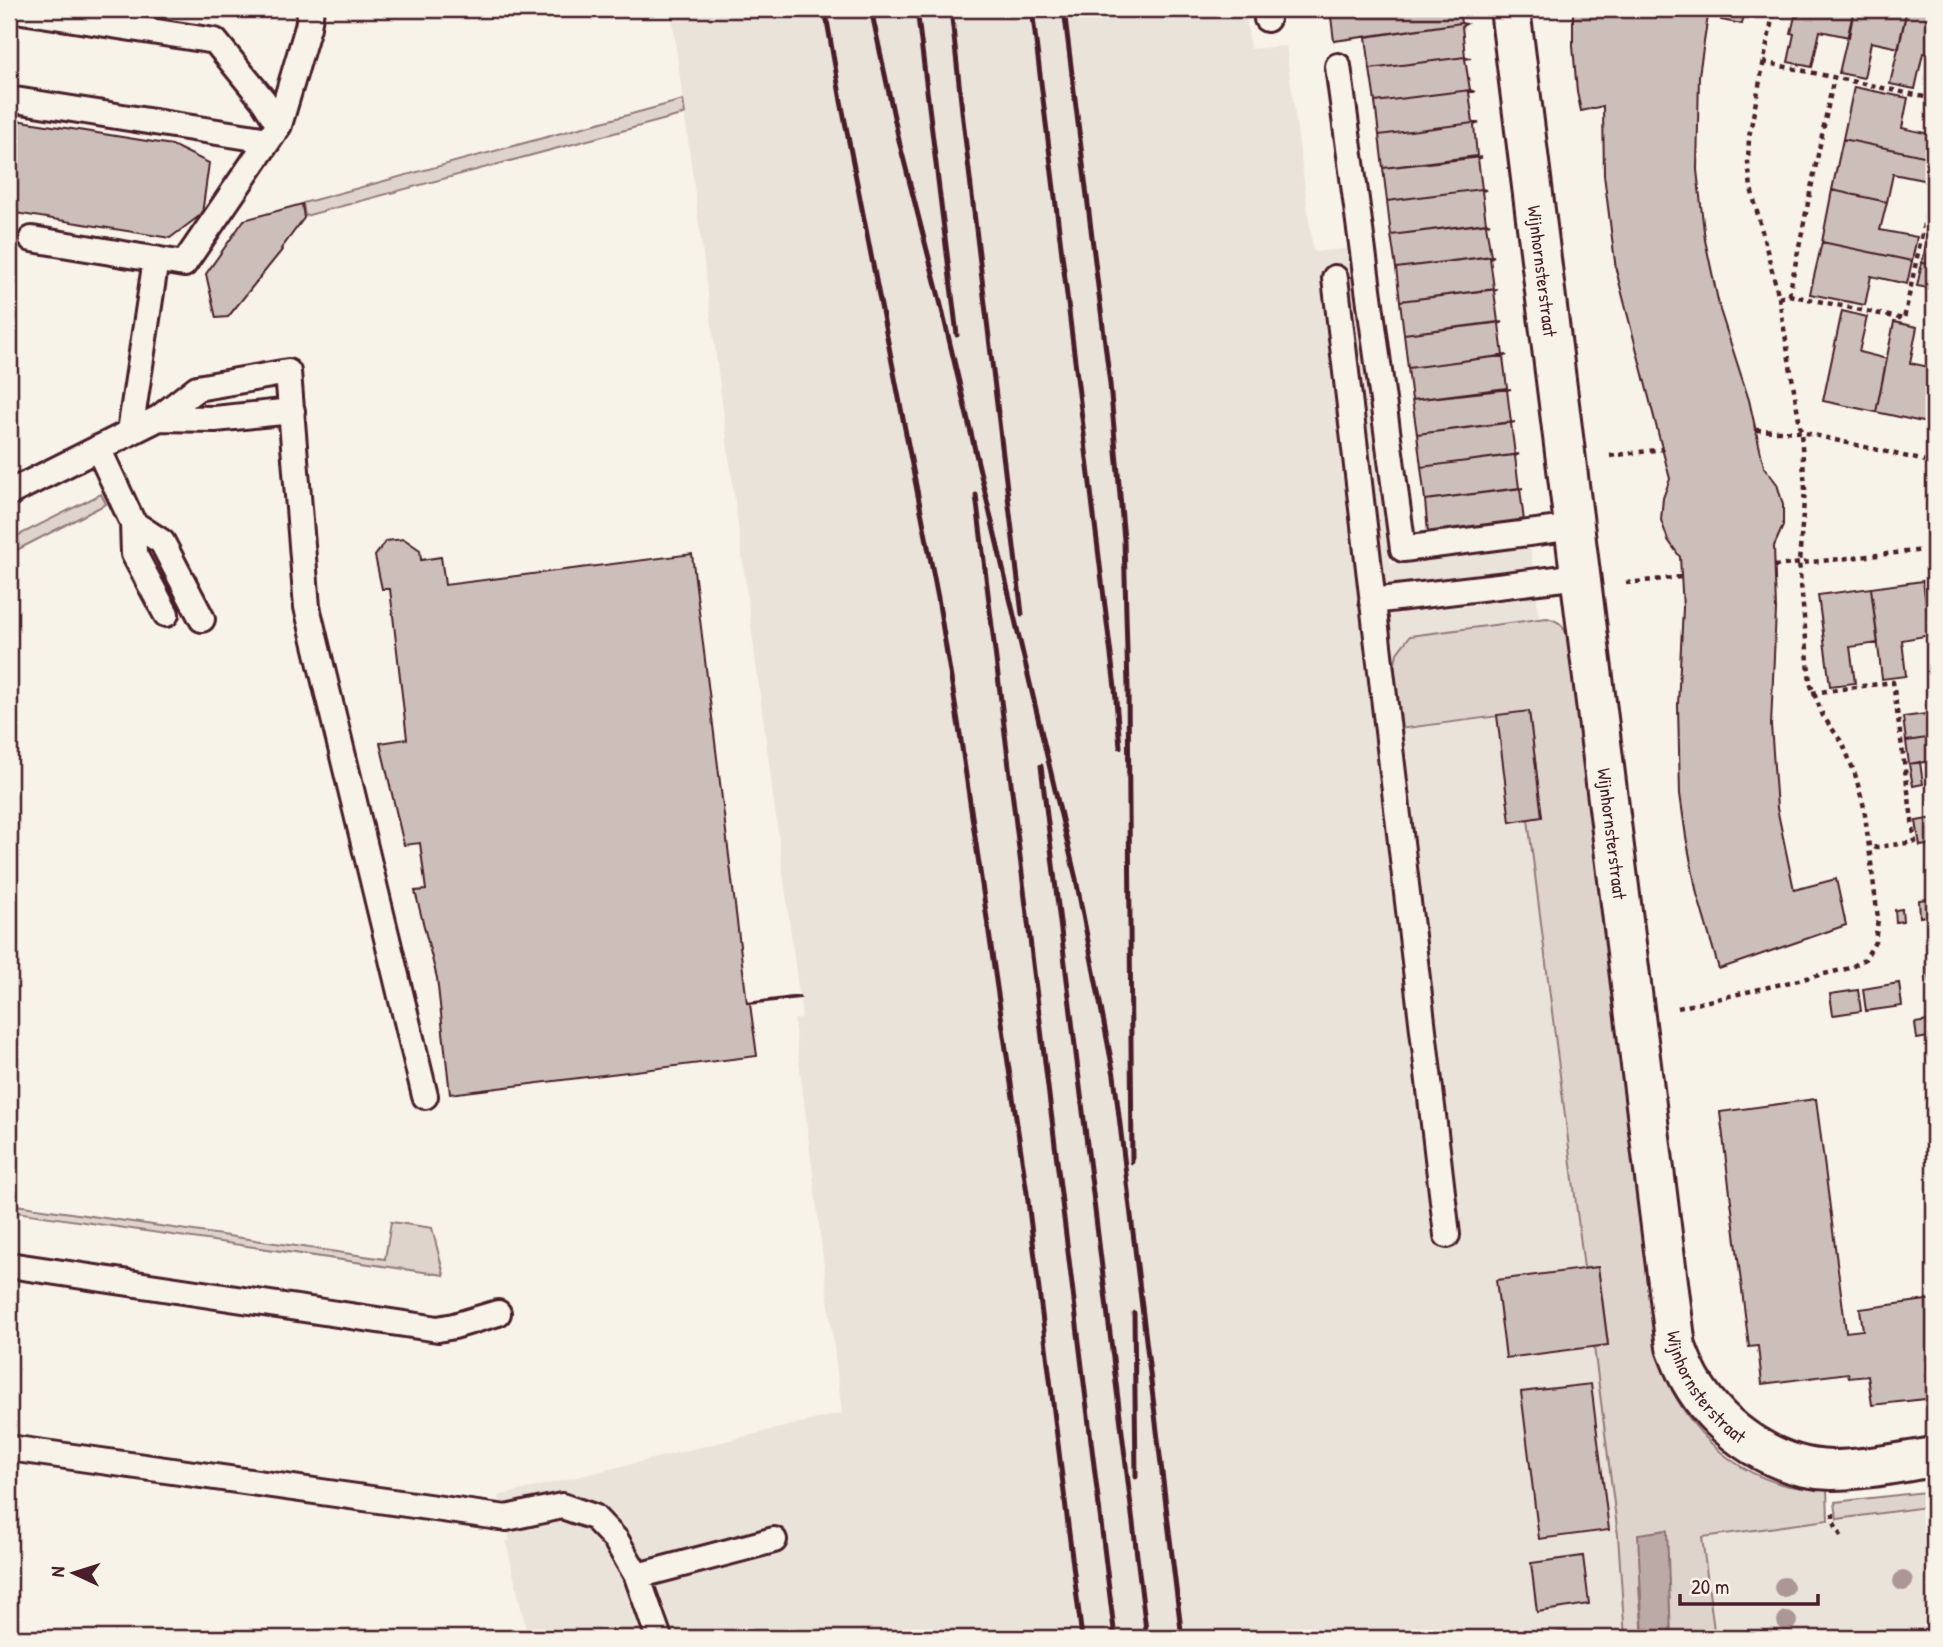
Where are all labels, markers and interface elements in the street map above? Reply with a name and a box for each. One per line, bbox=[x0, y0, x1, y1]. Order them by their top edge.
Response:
street label: Wijnhornsterstraat bbox=[1521, 204, 1564, 339]
street label: Wijnhornsterstraat bbox=[1591, 767, 1633, 901]
street label: Wijnhornsterstraat bbox=[1661, 1329, 1752, 1449]
north arrow bbox=[38, 1538, 108, 1608]
scale bar bbox=[1680, 1563, 1819, 1607]
text: N bbox=[44, 1566, 70, 1578]
text: 20 m bbox=[1691, 1572, 1729, 1601]

